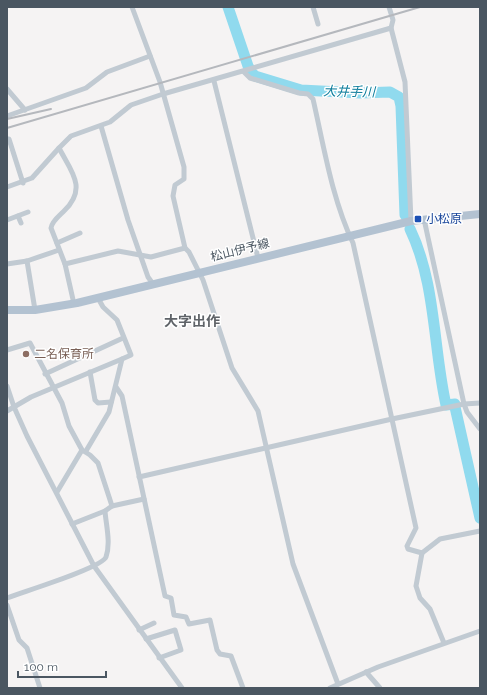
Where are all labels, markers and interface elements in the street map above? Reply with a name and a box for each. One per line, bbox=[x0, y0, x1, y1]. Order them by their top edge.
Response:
water label: 大井手川 bbox=[323, 84, 377, 99]
place label: 小松原 bbox=[426, 212, 462, 226]
marker: 小松原 bbox=[413, 214, 423, 224]
street label: 松山伊予線 bbox=[209, 236, 271, 264]
district label: 大字出作 bbox=[164, 313, 220, 329]
place label: 二名保育所 bbox=[34, 347, 94, 361]
marker: 二名保育所 bbox=[21, 349, 31, 359]
scale bar bbox=[18, 653, 106, 679]
text: 100 m bbox=[24, 660, 58, 674]

